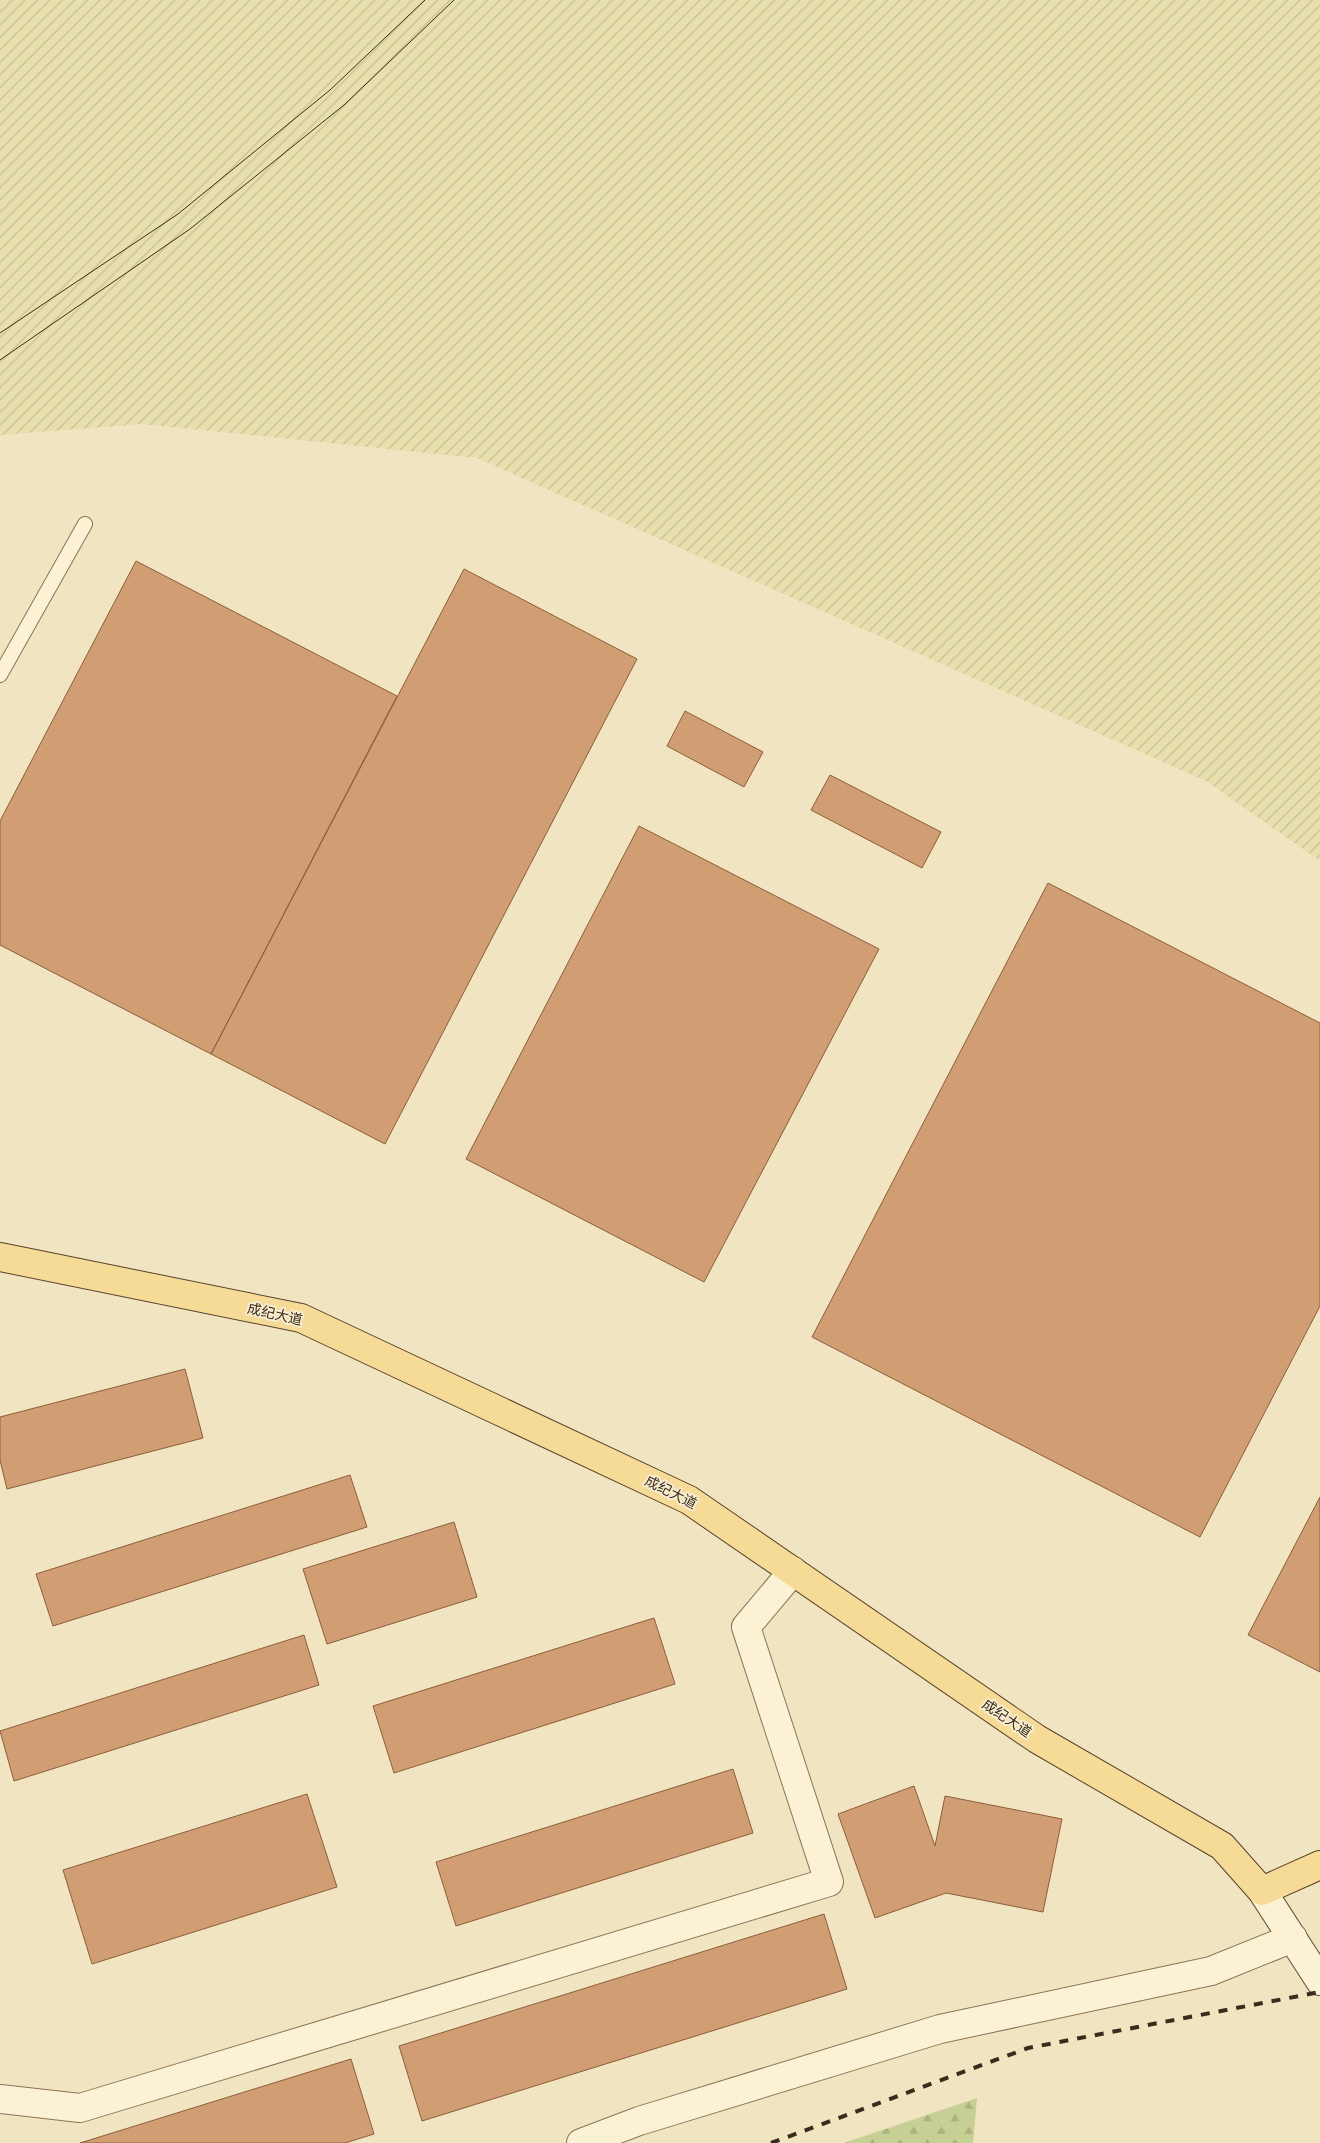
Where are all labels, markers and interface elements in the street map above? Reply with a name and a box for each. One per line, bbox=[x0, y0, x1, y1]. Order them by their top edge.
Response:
street label: 成纪大道 bbox=[246, 1299, 304, 1329]
street label: 成纪大道 bbox=[642, 1471, 700, 1513]
street label: 成纪大道 bbox=[979, 1695, 1035, 1741]

